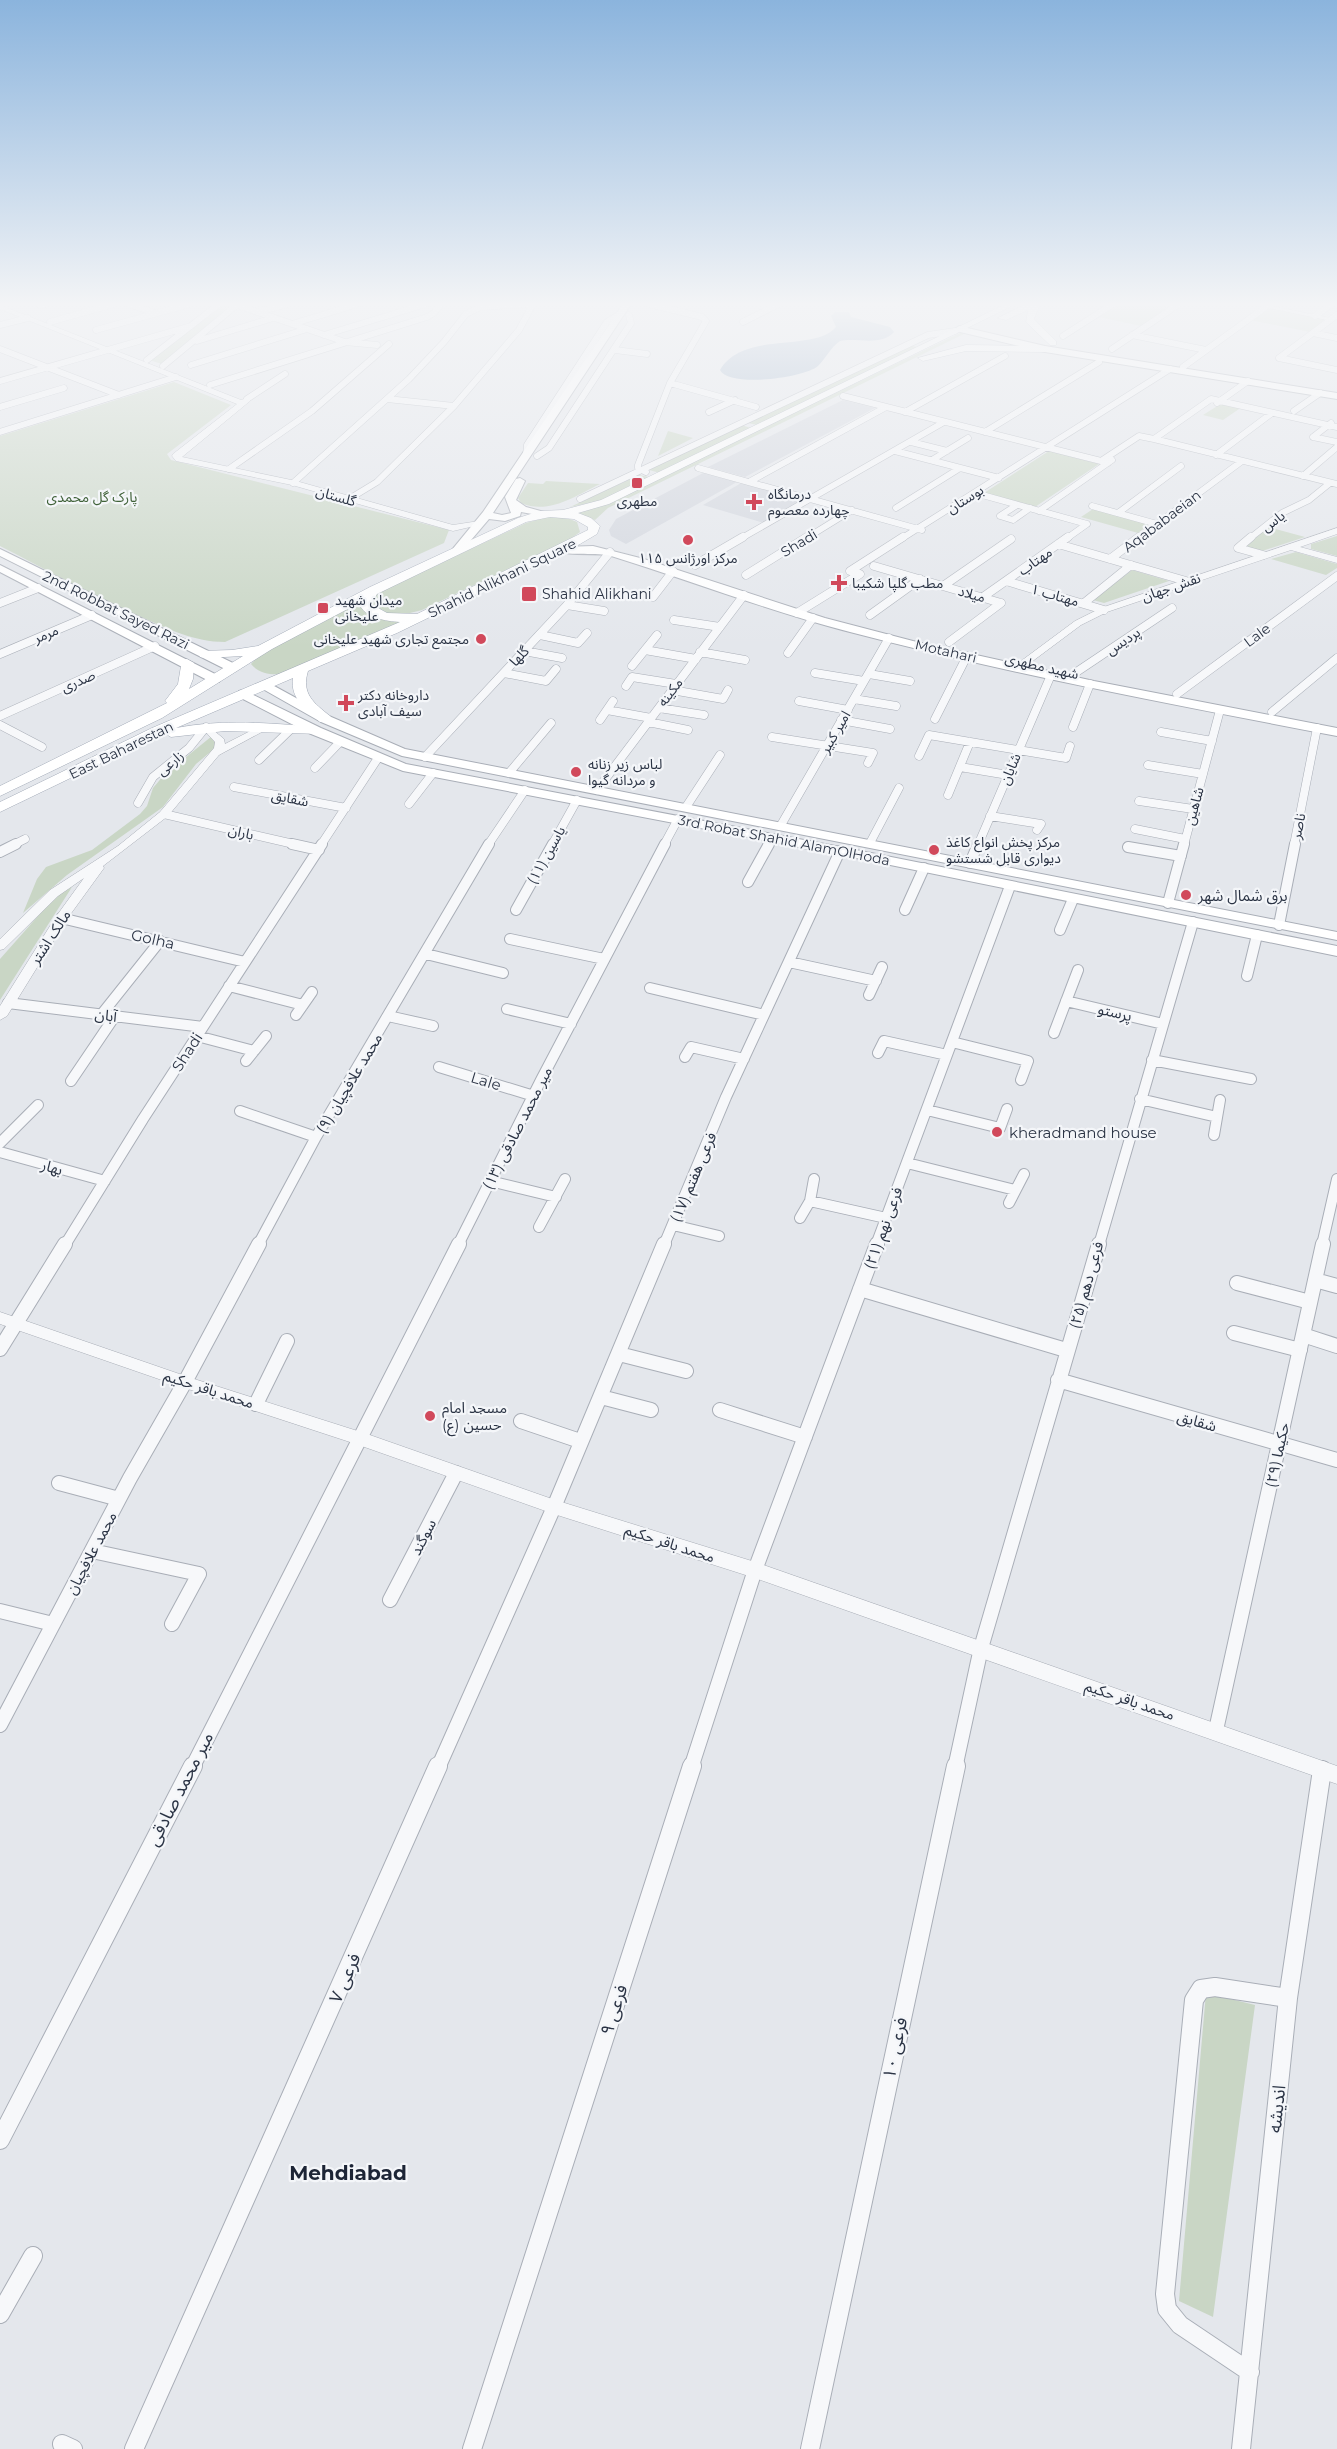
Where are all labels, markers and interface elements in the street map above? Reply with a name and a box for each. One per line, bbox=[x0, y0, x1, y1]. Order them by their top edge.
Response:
marker: مطهری bbox=[630, 476, 644, 490]
street label: بوستان bbox=[943, 481, 987, 517]
street label: گلستان bbox=[314, 482, 358, 510]
place label: درمانگاه چهارده معصوم bbox=[768, 485, 849, 521]
street label: Aqababaeian bbox=[1119, 486, 1205, 556]
park label: پارک گل محمدی bbox=[47, 488, 137, 507]
place label: مطهری bbox=[617, 492, 657, 510]
marker: درمانگاه چهارده معصوم bbox=[745, 493, 763, 511]
street label: یاس bbox=[1258, 506, 1288, 536]
street label: Shadi bbox=[777, 525, 821, 561]
marker: مرکز اورژانس ۱۱۵ bbox=[681, 533, 695, 547]
street label: Shahid Alikhani Square bbox=[425, 534, 579, 622]
street label: مهتاب bbox=[1014, 543, 1056, 579]
place label: مرکز اورژانس ۱۱۵ bbox=[638, 549, 738, 567]
street label: 2nd Robbat Sayed Razi bbox=[40, 567, 192, 653]
street label: نقش جهان bbox=[1139, 568, 1203, 605]
marker: مطب گلپا شکیبا bbox=[830, 574, 848, 592]
place label: مطب گلپا شکیبا bbox=[852, 574, 943, 593]
street label: مهتاب ۱ bbox=[1029, 580, 1081, 610]
street label: میلاد bbox=[956, 582, 988, 606]
marker: Shahid Alikhani bbox=[520, 585, 538, 603]
place label: Shahid Alikhani bbox=[542, 585, 652, 603]
place label: میدان شهید علیخانی bbox=[335, 591, 402, 625]
marker: میدان شهید علیخانی bbox=[316, 601, 330, 615]
street label: Lale bbox=[1240, 619, 1274, 651]
street label: مرمر bbox=[30, 621, 61, 648]
street label: پردیس bbox=[1102, 623, 1144, 660]
place label: مجتمع تجاری شهید علیخانی bbox=[314, 630, 469, 650]
marker: مجتمع تجاری شهید علیخانی bbox=[474, 632, 488, 646]
street label: Motahari bbox=[913, 635, 979, 667]
street label: گلها bbox=[505, 642, 533, 670]
street label: شهید مطهری bbox=[1003, 649, 1081, 683]
street label: صدری bbox=[58, 665, 98, 697]
street label: مکینه bbox=[653, 674, 687, 710]
place label: داروخانه دکتر سیف آبادی bbox=[357, 686, 429, 720]
marker: داروخانه دکتر سیف آبادی bbox=[339, 696, 353, 710]
street label: امیر کبیر bbox=[815, 707, 854, 757]
street label: East Baharestan bbox=[66, 717, 176, 783]
street label: زارعی bbox=[153, 746, 187, 780]
street label: شایان bbox=[995, 750, 1025, 788]
place label: لباس زیر زنانه و مردانه گیوا bbox=[588, 755, 662, 789]
marker: لباس زیر زنانه و مردانه گیوا bbox=[569, 765, 583, 779]
street label: شاهین bbox=[1180, 785, 1208, 827]
street label: شقایق bbox=[270, 786, 310, 811]
street label: 3rd Robat Shahid AlamOlHoda bbox=[677, 811, 891, 869]
street label: ناصر bbox=[1286, 811, 1309, 841]
street label: باران bbox=[227, 820, 256, 844]
street label: یاسین (۱۱) bbox=[523, 823, 569, 887]
place label: مرکز پخش انواع کاغذ دیواری قابل شستشو bbox=[946, 833, 1061, 867]
marker: مرکز پخش انواع کاغذ دیواری قابل شستشو bbox=[927, 843, 941, 857]
place label: برق شمال شهر bbox=[1197, 886, 1288, 905]
marker: برق شمال شهر bbox=[1179, 888, 1193, 902]
street label: مالک اشتر bbox=[25, 906, 75, 969]
street label: Golha bbox=[129, 925, 177, 953]
street label: پرستو bbox=[1096, 999, 1134, 1026]
street label: آبان bbox=[94, 1004, 119, 1026]
street label: Shadi bbox=[167, 1029, 207, 1075]
street label: محمد علافچیان (۹) bbox=[312, 1029, 387, 1137]
street label: میر محمد صادقی (۱۳) bbox=[478, 1063, 556, 1193]
street label: Lale bbox=[469, 1067, 503, 1095]
place label: kheradmand house bbox=[1009, 1123, 1157, 1142]
marker: kheradmand house bbox=[990, 1125, 1004, 1139]
street label: فرعی هفتم (۱۷) bbox=[666, 1129, 722, 1226]
street label: بهار bbox=[38, 1155, 65, 1179]
street label: فرعی نهم (۲۱) bbox=[859, 1184, 909, 1272]
street label: فرعی دهم (۲۵) bbox=[1064, 1239, 1110, 1331]
street label: محمد باقر حکیم bbox=[161, 1366, 256, 1414]
place label: مسجد امام حسین (ع) bbox=[442, 1398, 507, 1437]
street label: شقایق bbox=[1175, 1406, 1219, 1437]
marker: مسجد امام حسین (ع) bbox=[423, 1409, 437, 1423]
street label: حکیما (۲۹) bbox=[1261, 1421, 1293, 1489]
street label: محمد علافچیان bbox=[61, 1508, 122, 1598]
street label: سوگند bbox=[406, 1515, 440, 1558]
street label: محمد باقر حکیم bbox=[622, 1520, 717, 1568]
street label: محمد باقر حکیم bbox=[1082, 1676, 1177, 1726]
street label: میر محمد صادقی bbox=[142, 1728, 218, 1850]
street label: فرعی ۷ bbox=[324, 1950, 366, 2006]
street label: فرعی ۹ bbox=[595, 1982, 633, 2038]
street label: فرعی ۱۰ bbox=[878, 2015, 912, 2081]
street label: اندیشه bbox=[1264, 2084, 1290, 2134]
district label: Mehdiabad bbox=[289, 2161, 407, 2185]

